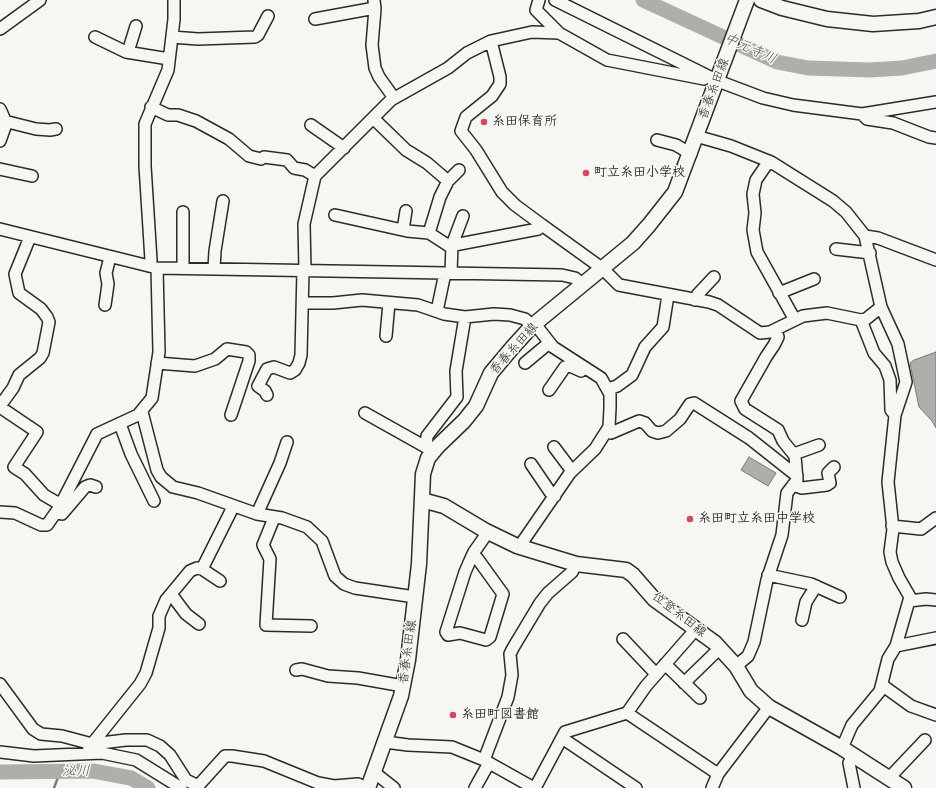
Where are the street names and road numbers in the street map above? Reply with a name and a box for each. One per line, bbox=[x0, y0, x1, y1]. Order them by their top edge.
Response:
street label: 香春糸田線 bbox=[695, 56, 733, 122]
street label: 香春糸田線 bbox=[486, 320, 542, 378]
street label: 位登糸田線 bbox=[649, 589, 709, 641]
street label: 香春糸田線 bbox=[396, 619, 420, 685]

